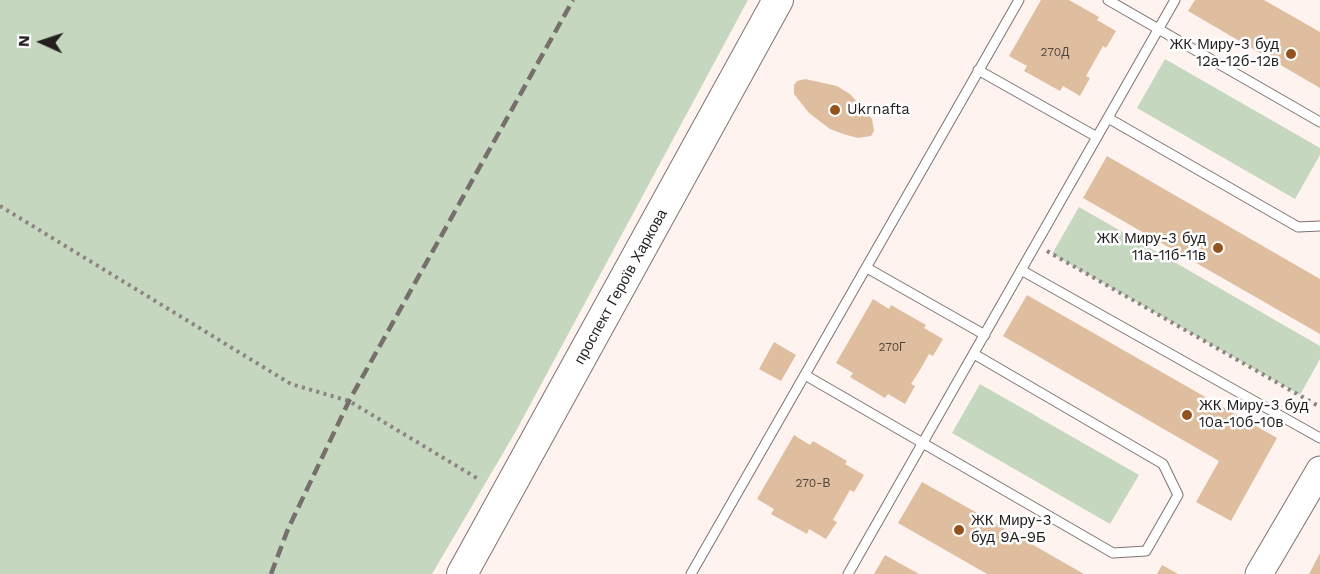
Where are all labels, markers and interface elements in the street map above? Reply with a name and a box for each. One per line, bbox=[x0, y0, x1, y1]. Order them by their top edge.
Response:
north arrow bbox=[12, 12, 72, 72]
text: N bbox=[14, 35, 33, 47]
place label: ЖК Миру-3 буд 12а-12б-12в bbox=[1169, 36, 1279, 71]
house number: 270Д bbox=[1041, 45, 1069, 59]
marker: ЖК Миру-3 буд 12а-12б-12в bbox=[1284, 47, 1298, 61]
place label: Ukrnafta bbox=[847, 101, 910, 119]
marker: Ukrnafta bbox=[828, 103, 842, 117]
street label: проспект Героїв Харкова bbox=[571, 206, 671, 368]
place label: ЖК Миру-3 буд 11а-11б-11в bbox=[1096, 230, 1206, 265]
marker: ЖК Миру-3 буд 11а-11б-11в bbox=[1211, 241, 1225, 255]
house number: 270Г bbox=[878, 340, 906, 354]
place label: ЖК Миру-3 буд 10а-10б-10в bbox=[1199, 397, 1309, 432]
marker: ЖК Миру-3 буд 10а-10б-10в bbox=[1180, 408, 1194, 422]
house number: 270-В bbox=[796, 476, 830, 490]
place label: ЖК Миру-3 буд 9А-9Б bbox=[971, 512, 1051, 547]
marker: ЖК Миру-3 буд 9А-9Б bbox=[952, 523, 966, 537]

